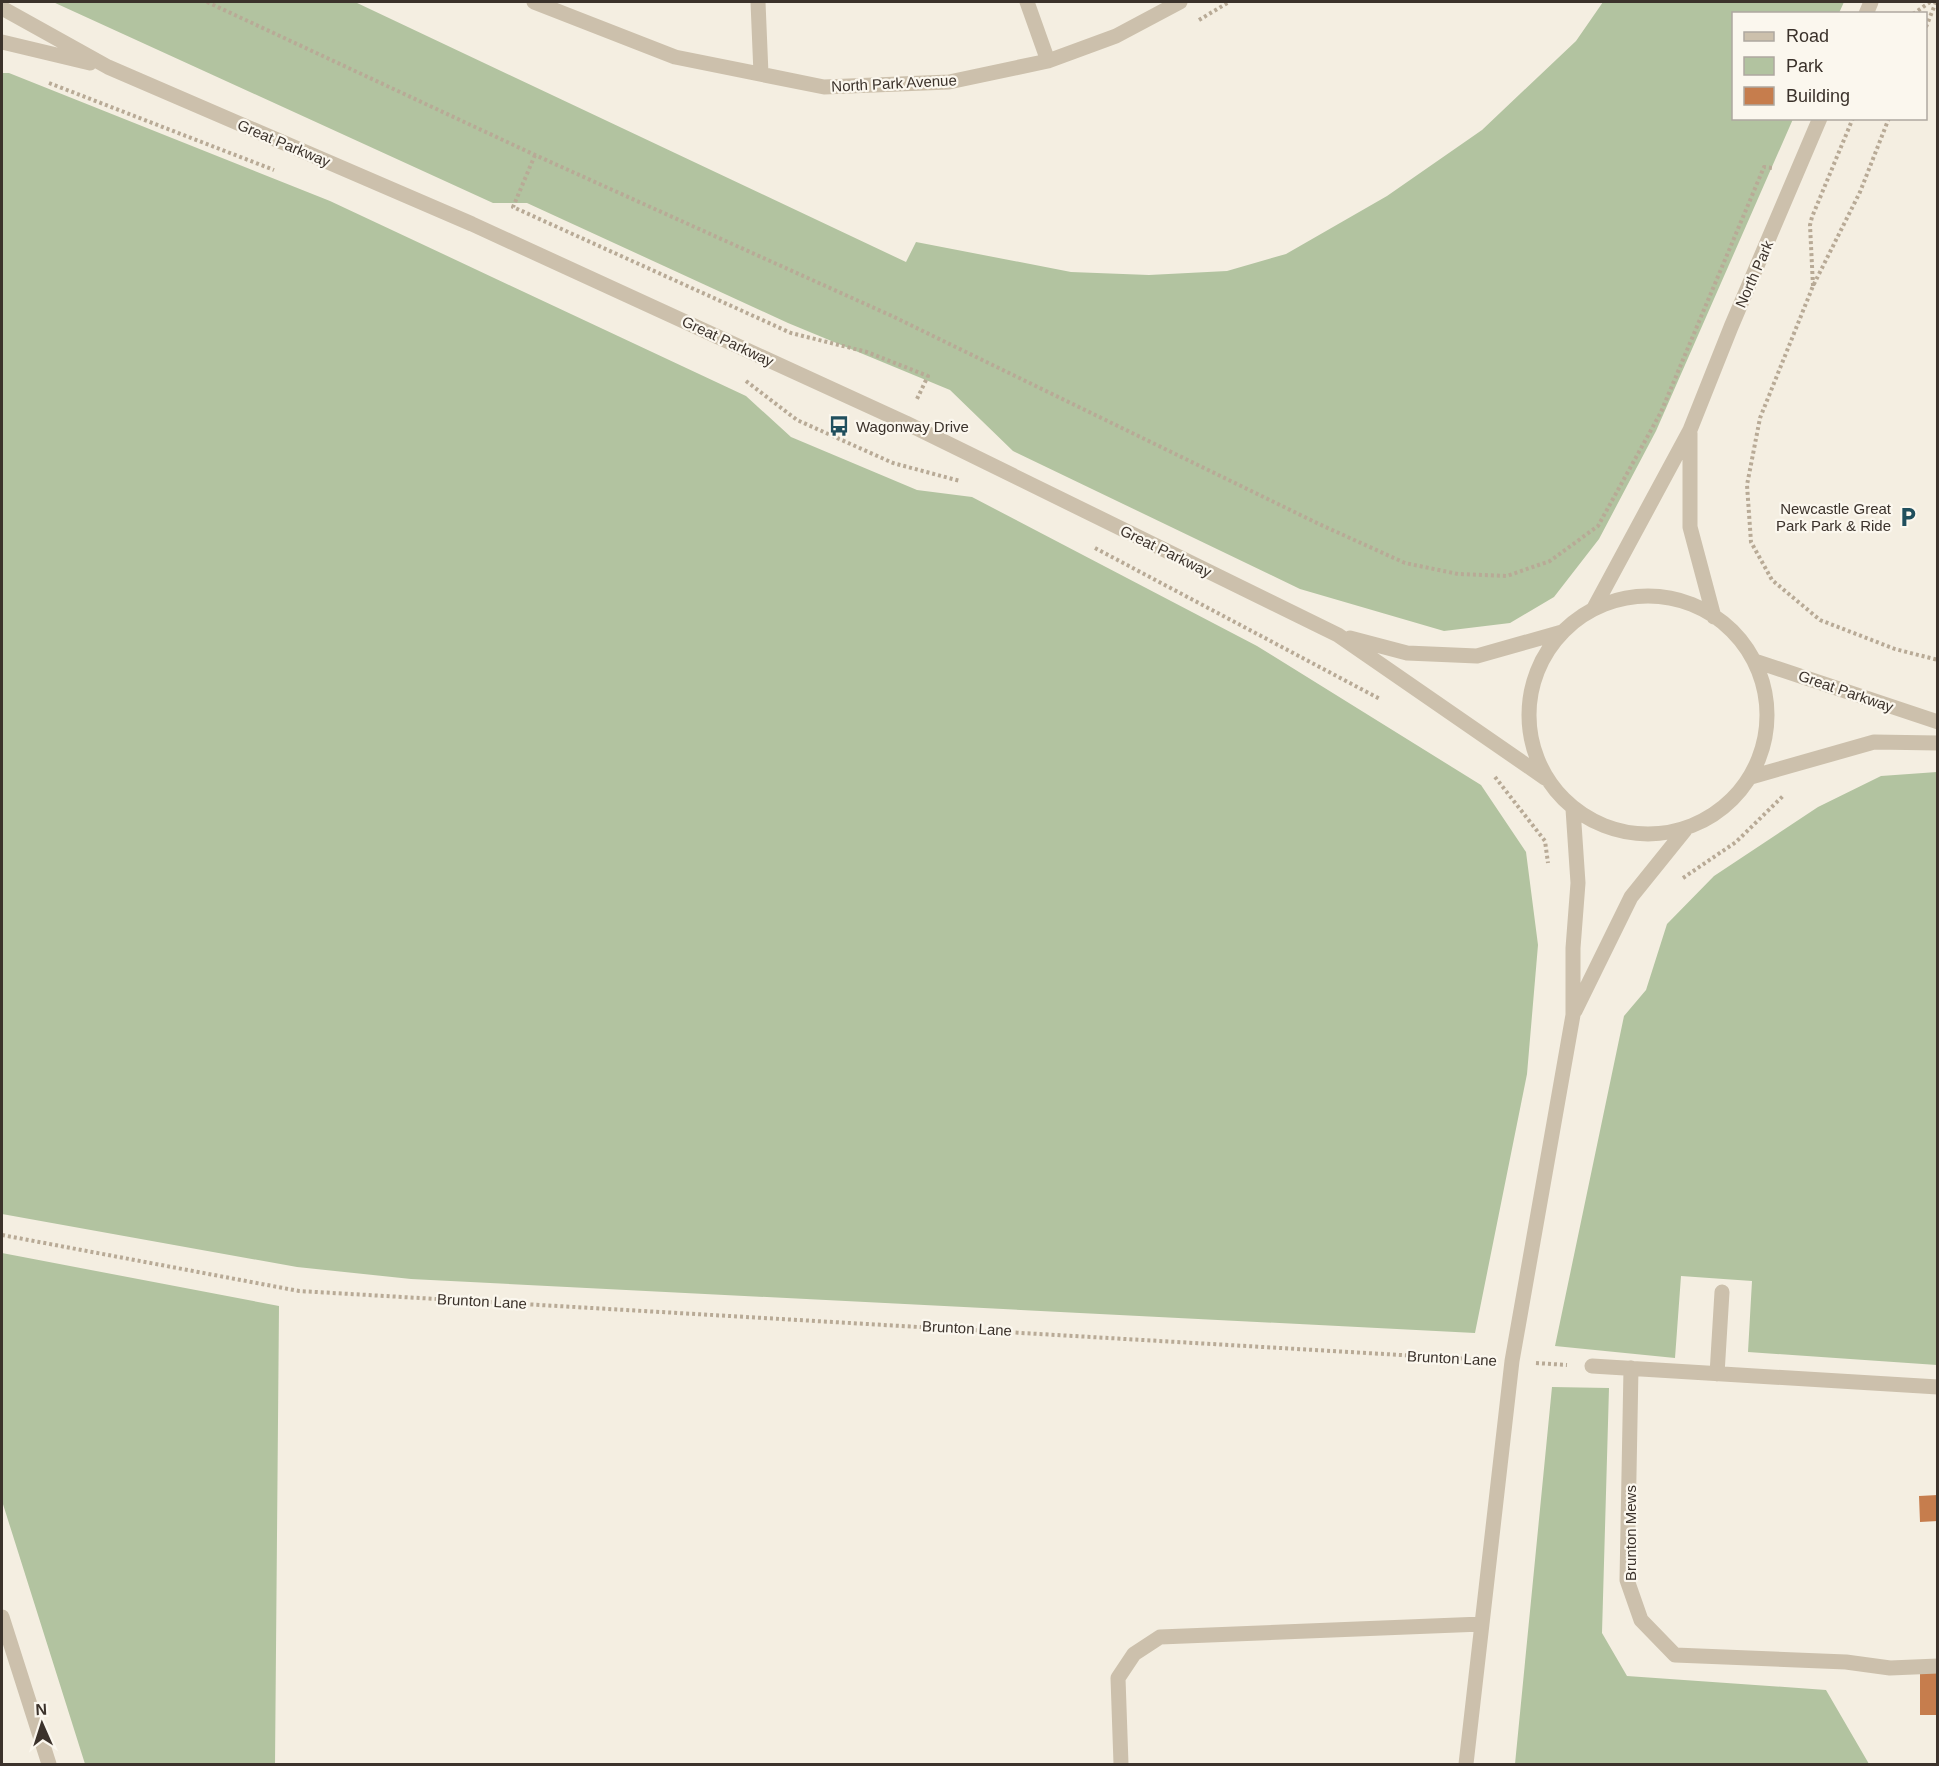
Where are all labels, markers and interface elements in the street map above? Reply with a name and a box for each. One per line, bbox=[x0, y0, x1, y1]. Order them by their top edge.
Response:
legend bbox=[1732, 12, 1927, 120]
text: Road bbox=[1786, 26, 1829, 46]
text: Park bbox=[1786, 56, 1824, 76]
street label: North Park Avenue bbox=[831, 71, 957, 95]
text: Building bbox=[1786, 86, 1850, 106]
street label: Great Parkway bbox=[235, 116, 333, 170]
street label: North Park bbox=[1732, 237, 1777, 310]
street label: Great Parkway bbox=[679, 312, 777, 370]
bus stop icon: Wagonway Drive bbox=[827, 414, 851, 438]
place label: Wagonway Drive bbox=[856, 418, 969, 435]
place label: Newcastle Great Park Park & Ride bbox=[1776, 500, 1892, 534]
parking icon: Newcastle Great Park Park & Ride bbox=[1896, 505, 1920, 529]
street label: Great Parkway bbox=[1118, 522, 1215, 581]
street label: Great Parkway bbox=[1796, 667, 1896, 715]
street label: Brunton Lane bbox=[437, 1290, 527, 1312]
street label: Brunton Lane bbox=[922, 1317, 1012, 1339]
street label: Brunton Lane bbox=[1407, 1347, 1497, 1369]
street label: Brunton Mews bbox=[1622, 1485, 1639, 1581]
north arrow bbox=[12, 1694, 72, 1754]
text: N bbox=[35, 1701, 47, 1718]

